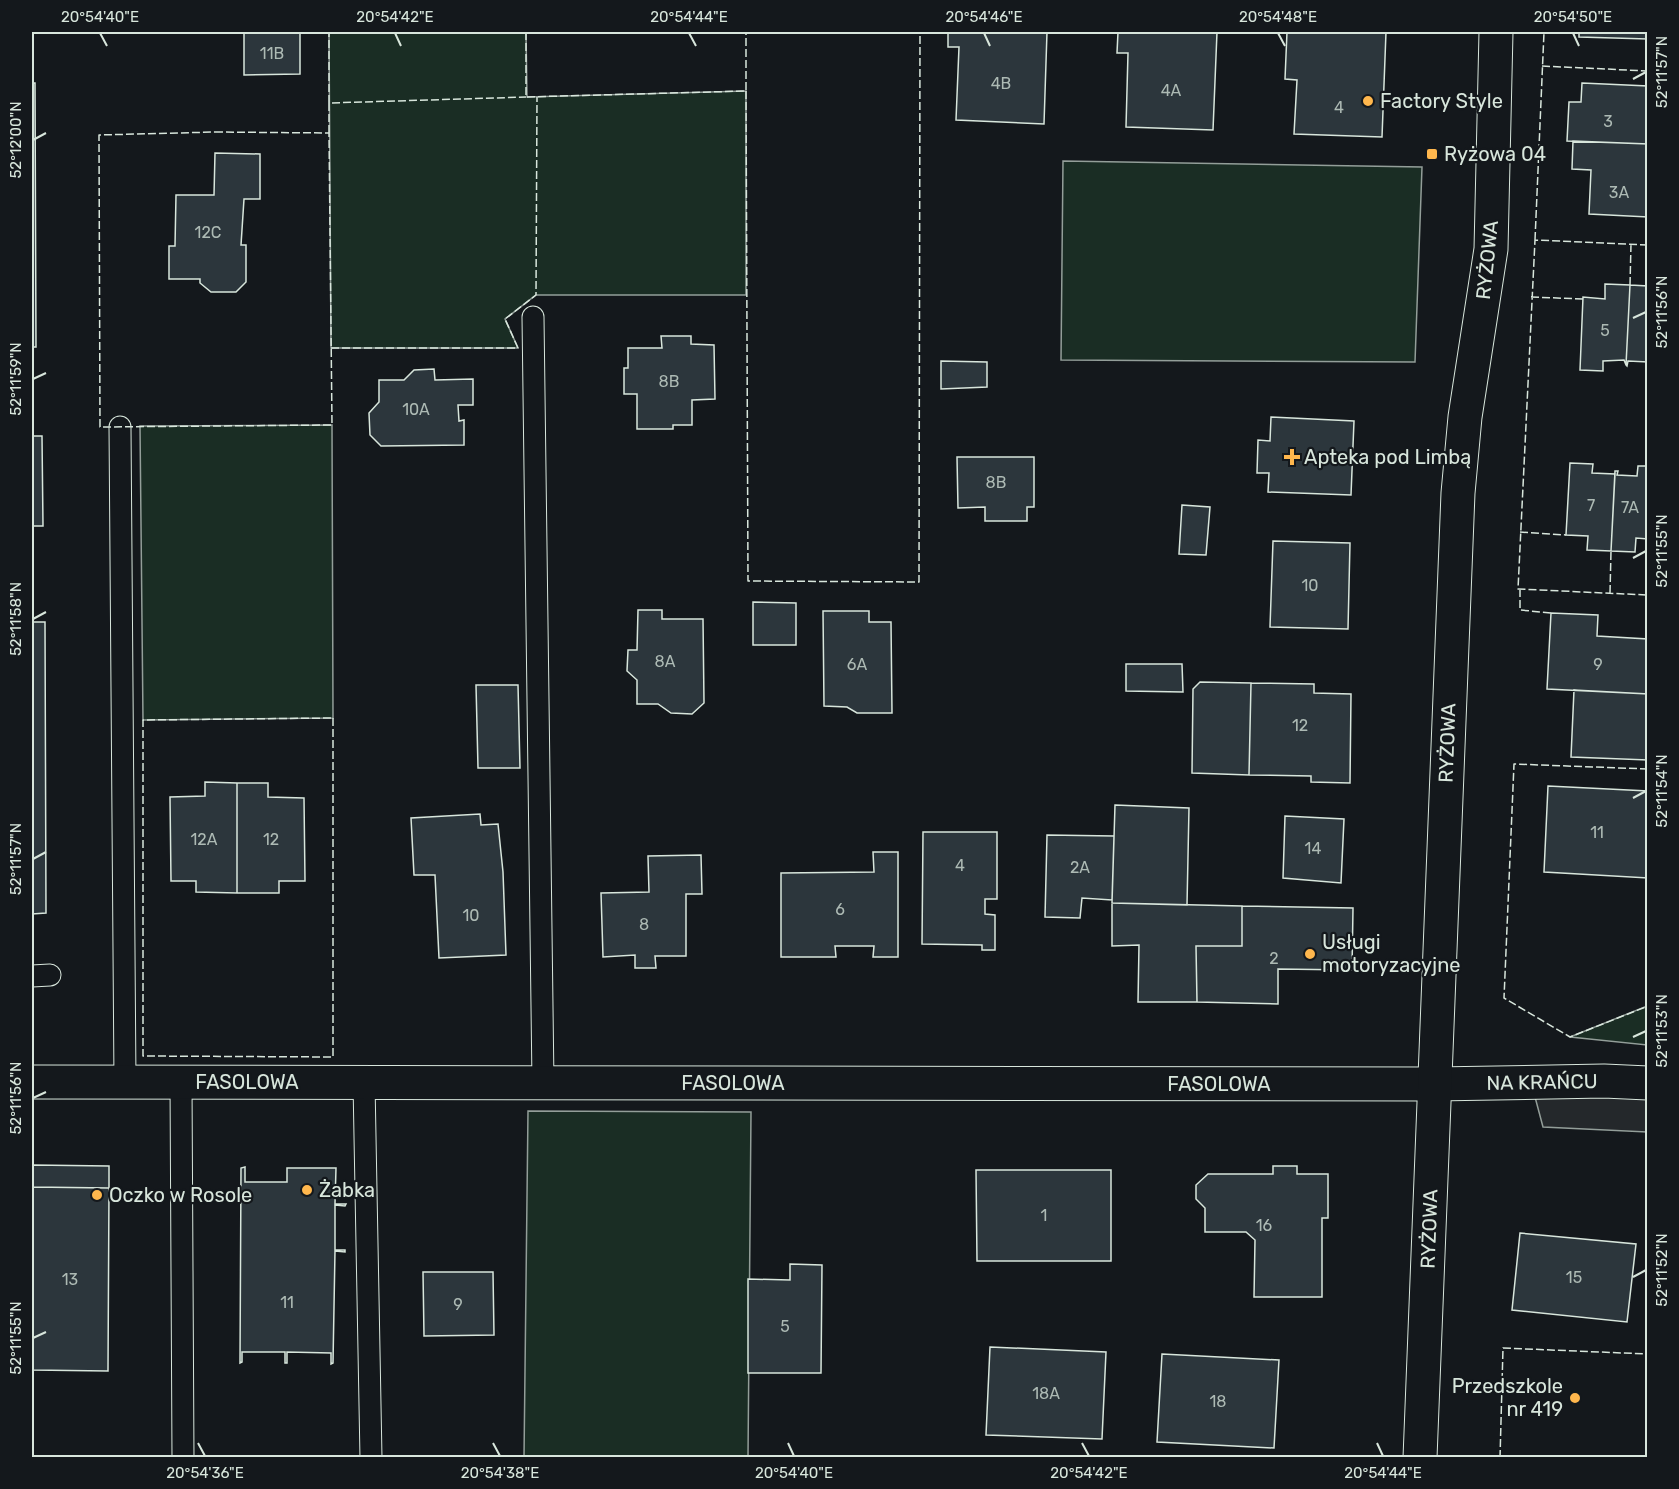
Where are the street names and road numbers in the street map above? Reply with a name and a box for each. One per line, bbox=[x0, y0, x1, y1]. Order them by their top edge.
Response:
street label: RYŻOWA bbox=[1471, 219, 1503, 301]
street label: RYŻOWA bbox=[1434, 703, 1460, 783]
street label: NA KRAŃCU bbox=[1486, 1069, 1598, 1095]
street label: FASOLOWA bbox=[195, 1070, 299, 1094]
street label: FASOLOWA bbox=[681, 1071, 785, 1095]
street label: FASOLOWA bbox=[1167, 1072, 1271, 1096]
street label: RYŻOWA bbox=[1416, 1189, 1442, 1269]

